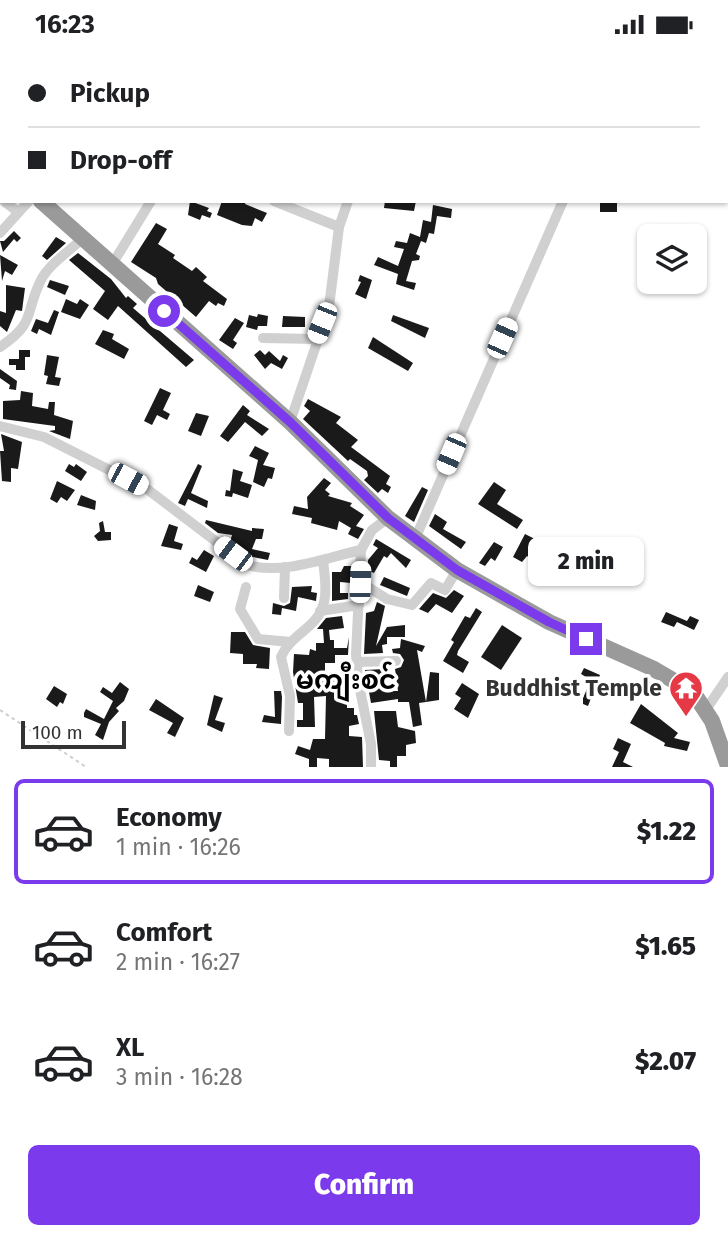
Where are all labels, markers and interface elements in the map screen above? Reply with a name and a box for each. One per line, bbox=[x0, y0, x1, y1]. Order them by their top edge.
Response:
text: 16:23 bbox=[35, 9, 95, 40]
text: Pickup bbox=[70, 78, 150, 109]
text: Drop-off bbox=[70, 145, 172, 176]
map controls bbox=[637, 224, 707, 294]
button: layers bbox=[637, 224, 707, 294]
route start bbox=[148, 295, 180, 327]
car bbox=[305, 300, 340, 346]
car bbox=[484, 315, 521, 361]
car bbox=[434, 431, 469, 477]
car bbox=[105, 460, 152, 498]
car bbox=[210, 533, 257, 575]
callout: 2 min bbox=[528, 538, 644, 587]
text: 2 min bbox=[558, 547, 614, 575]
car bbox=[349, 561, 372, 603]
route end bbox=[570, 623, 602, 655]
district label: မကျီးစင် bbox=[296, 661, 396, 702]
temple icon: Buddhist Temple bbox=[667, 669, 705, 718]
place label: Buddhist Temple bbox=[485, 674, 662, 702]
scale bar bbox=[21, 717, 126, 749]
text: 100 m bbox=[32, 721, 83, 744]
icon: car bbox=[32, 800, 95, 863]
text: Economy bbox=[116, 802, 222, 833]
text: $1.22 bbox=[637, 816, 696, 847]
text: 1 min · 16:26 bbox=[116, 833, 241, 861]
icon: car bbox=[32, 915, 95, 978]
text: Comfort bbox=[116, 917, 212, 948]
text: $1.65 bbox=[635, 931, 696, 962]
text: 2 min · 16:27 bbox=[116, 948, 240, 976]
icon: car bbox=[32, 1030, 95, 1093]
text: XL bbox=[116, 1032, 144, 1063]
text: $2.07 bbox=[635, 1046, 696, 1077]
text: 3 min · 16:28 bbox=[116, 1063, 243, 1091]
button: Confirm bbox=[28, 1145, 700, 1225]

